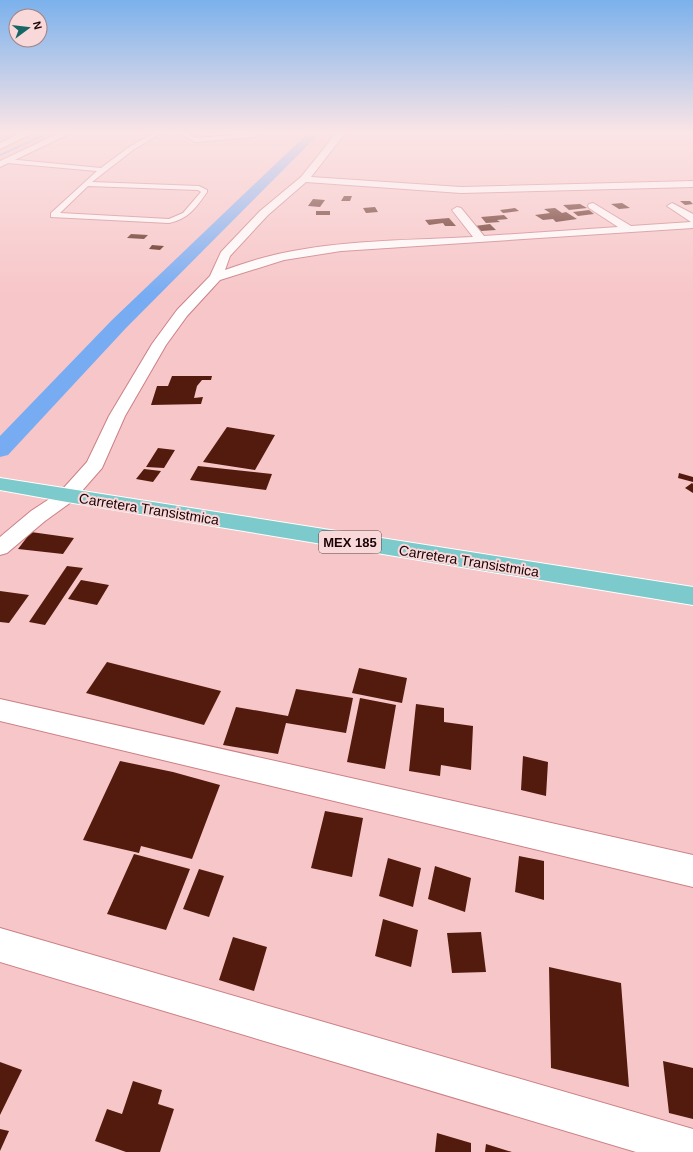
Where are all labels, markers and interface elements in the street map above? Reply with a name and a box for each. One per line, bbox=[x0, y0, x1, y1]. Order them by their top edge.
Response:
north arrow bbox=[8, 8, 48, 48]
text: N bbox=[31, 20, 44, 31]
street label: Carretera Transistmica bbox=[78, 490, 220, 528]
road number: MEX 185 bbox=[319, 531, 381, 553]
street label: Carretera Transistmica bbox=[398, 542, 540, 580]

